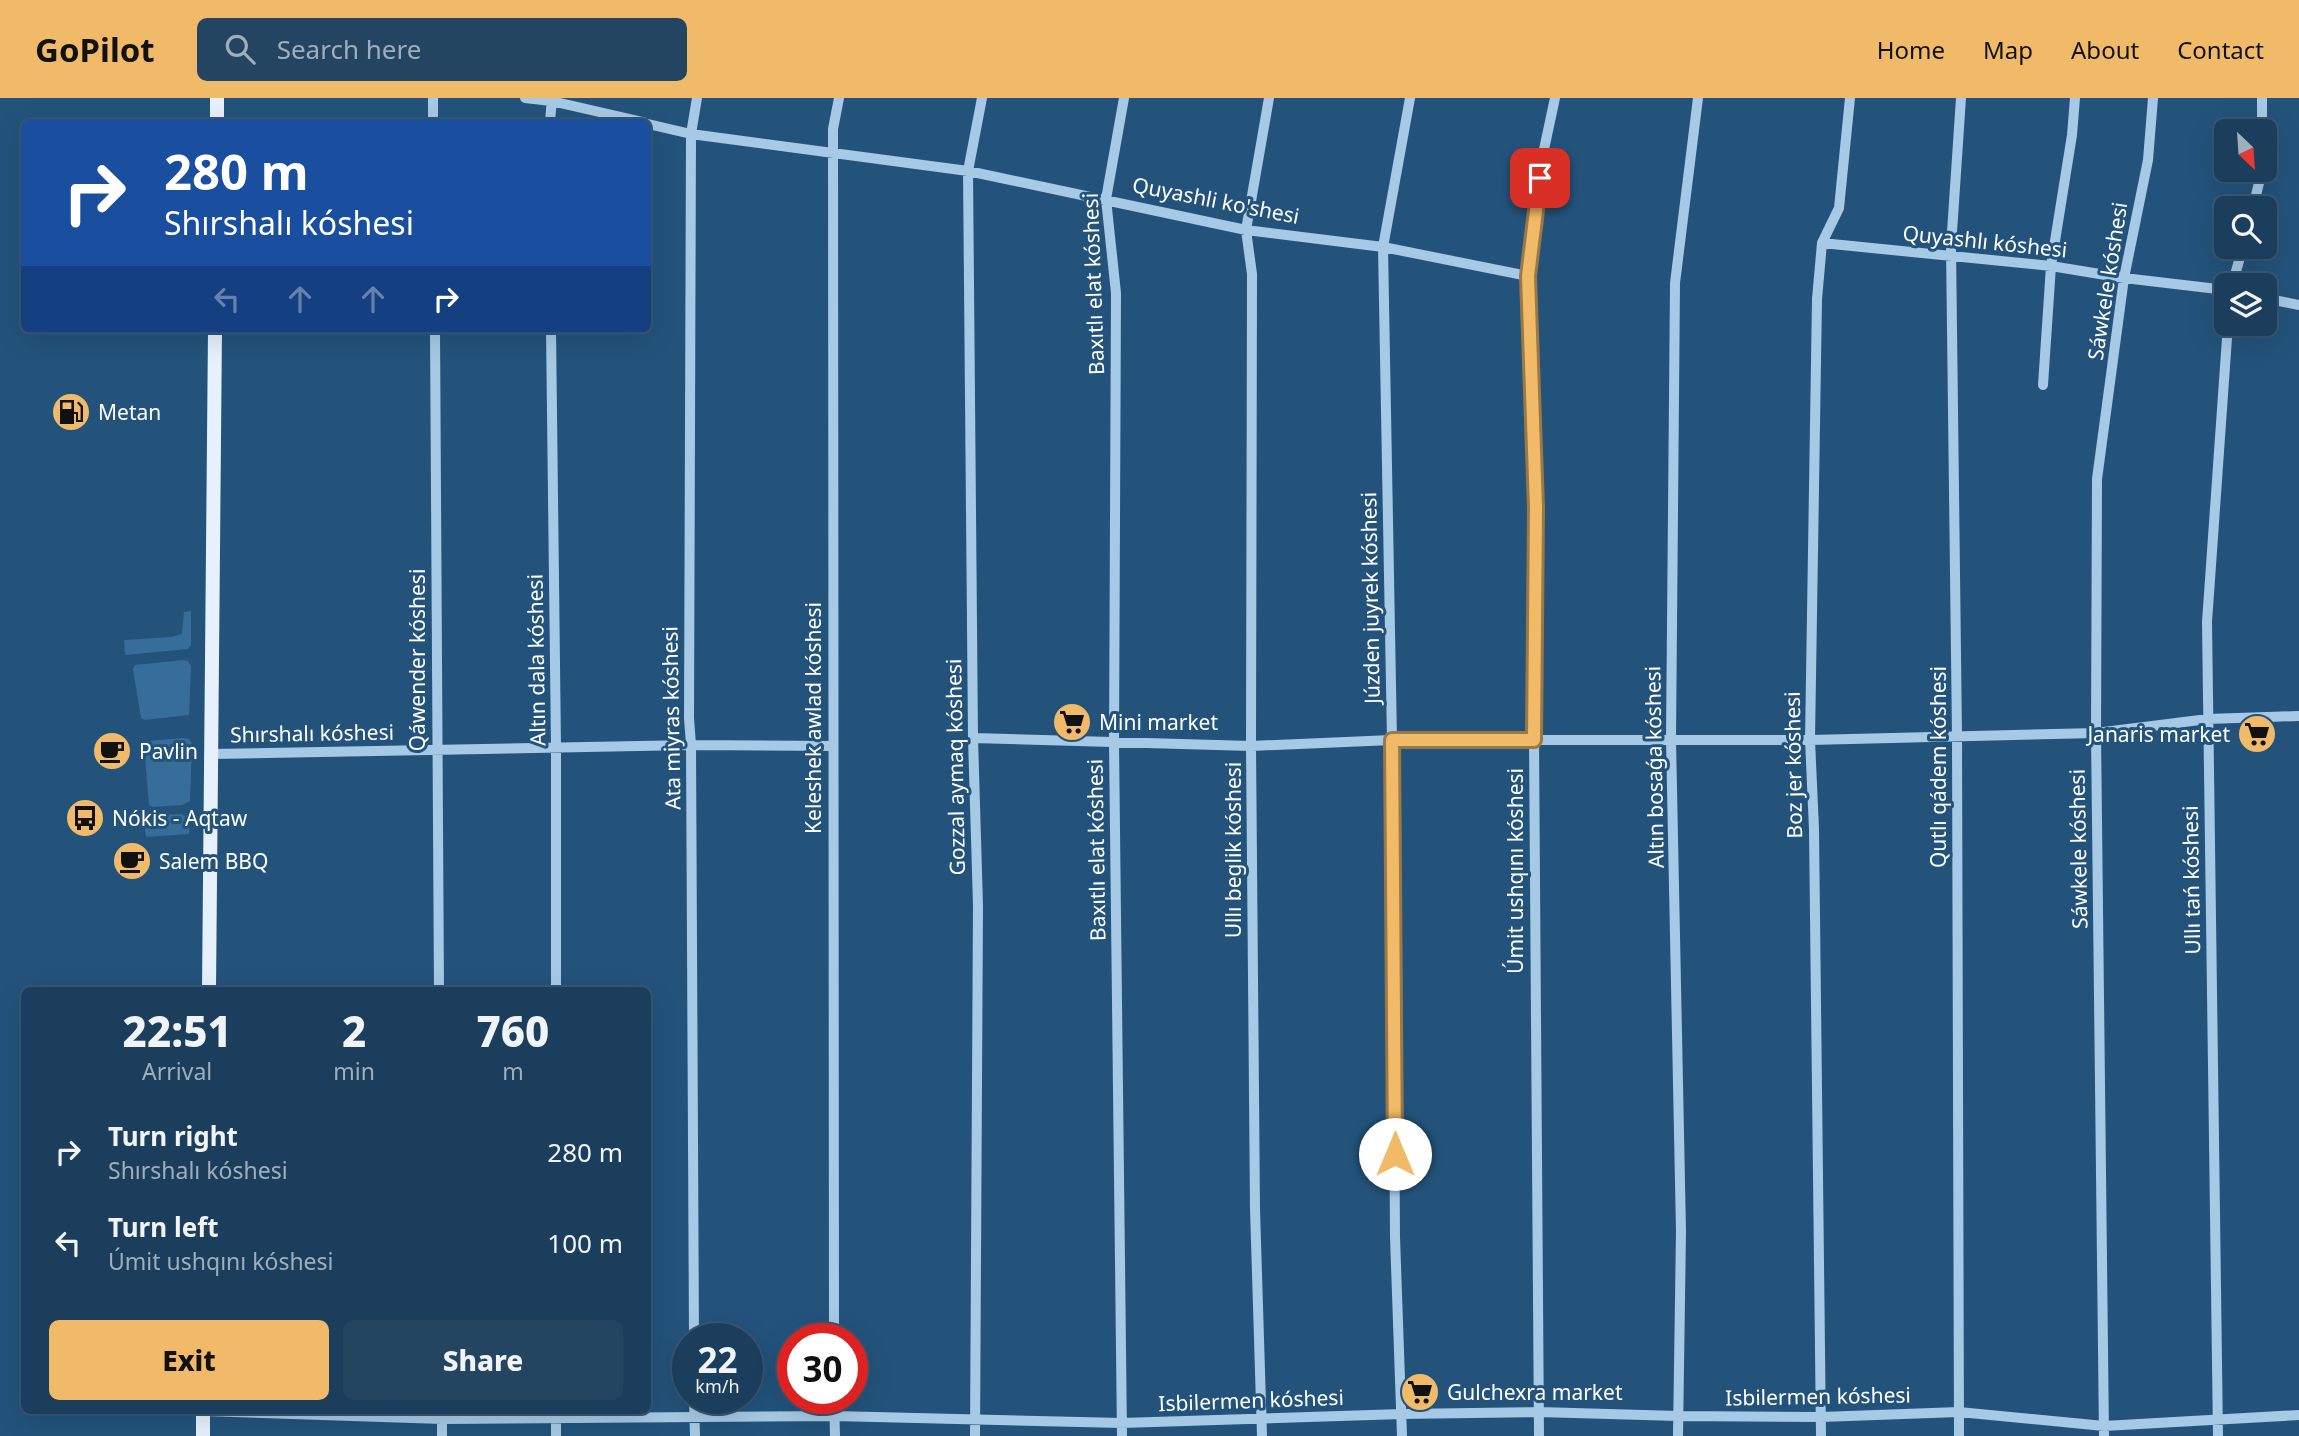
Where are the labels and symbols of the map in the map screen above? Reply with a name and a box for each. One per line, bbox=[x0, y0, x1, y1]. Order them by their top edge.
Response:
north arrow bbox=[2214, 119, 2277, 182]
pin bbox=[1510, 148, 1570, 208]
street label: Quyashli ko'shesi bbox=[1130, 170, 1302, 230]
street label: Baxıtlı elat kóshesi bbox=[1076, 192, 1110, 376]
street label: Sáwkele kóshesi bbox=[2081, 200, 2133, 362]
street label: Quyashlı kóshesi bbox=[1901, 218, 2069, 264]
fuel station icon: Metan bbox=[50, 391, 92, 433]
place label: Metan bbox=[98, 398, 161, 426]
street label: Júzden juyrek kóshesi bbox=[1354, 492, 1386, 706]
street label: Qáwender kóshesi bbox=[403, 569, 431, 751]
street label: Altın dala kóshesi bbox=[521, 574, 551, 746]
street label: Keleshek awlad kóshesi bbox=[799, 602, 827, 834]
street label: Ata miyras kóshesi bbox=[655, 626, 687, 810]
street label: Gozzal aymaq kóshesi bbox=[939, 658, 971, 876]
street label: Altın bosaǵa kóshesi bbox=[1638, 666, 1670, 868]
street label: Qutlı qádem kóshesi bbox=[1924, 666, 1952, 868]
street label: Boz jer kóshesi bbox=[1778, 691, 1808, 839]
supermarket icon: Mini market bbox=[1051, 701, 1093, 743]
place label: Mini market bbox=[1099, 708, 1218, 736]
supermarket icon: Janaris market bbox=[2236, 713, 2278, 755]
street label: Shırshalı kóshesi bbox=[230, 718, 394, 748]
place label: Janaris market bbox=[2085, 720, 2230, 748]
cafe icon: Pavlin bbox=[91, 730, 133, 772]
place label: Pavlin bbox=[139, 737, 198, 765]
street label: Baxıtlı elat kóshesi bbox=[1080, 759, 1112, 941]
street label: Ullı beglik kóshesi bbox=[1219, 762, 1247, 938]
street label: Úmit ushqını kóshesi bbox=[1501, 768, 1529, 974]
street label: Sáwkele kóshesi bbox=[2063, 769, 2093, 929]
bus stop icon: Nókis - Aqtaw bbox=[64, 797, 106, 839]
place label: Nókis - Aqtaw bbox=[112, 804, 248, 832]
street label: Ullı tań kóshesi bbox=[2176, 805, 2206, 955]
cafe icon: Salem BBQ bbox=[111, 840, 153, 882]
place label: Salem BBQ bbox=[159, 847, 268, 875]
position arrow bbox=[1358, 1117, 1432, 1191]
speed limit sign: 30 bbox=[777, 1323, 868, 1414]
supermarket icon: Gulchexra market bbox=[1399, 1371, 1441, 1413]
place label: Gulchexra market bbox=[1447, 1378, 1623, 1406]
street label: Isbilermen kóshesi bbox=[1725, 1380, 1911, 1412]
street label: Isbilermen kóshesi bbox=[1158, 1383, 1344, 1417]

